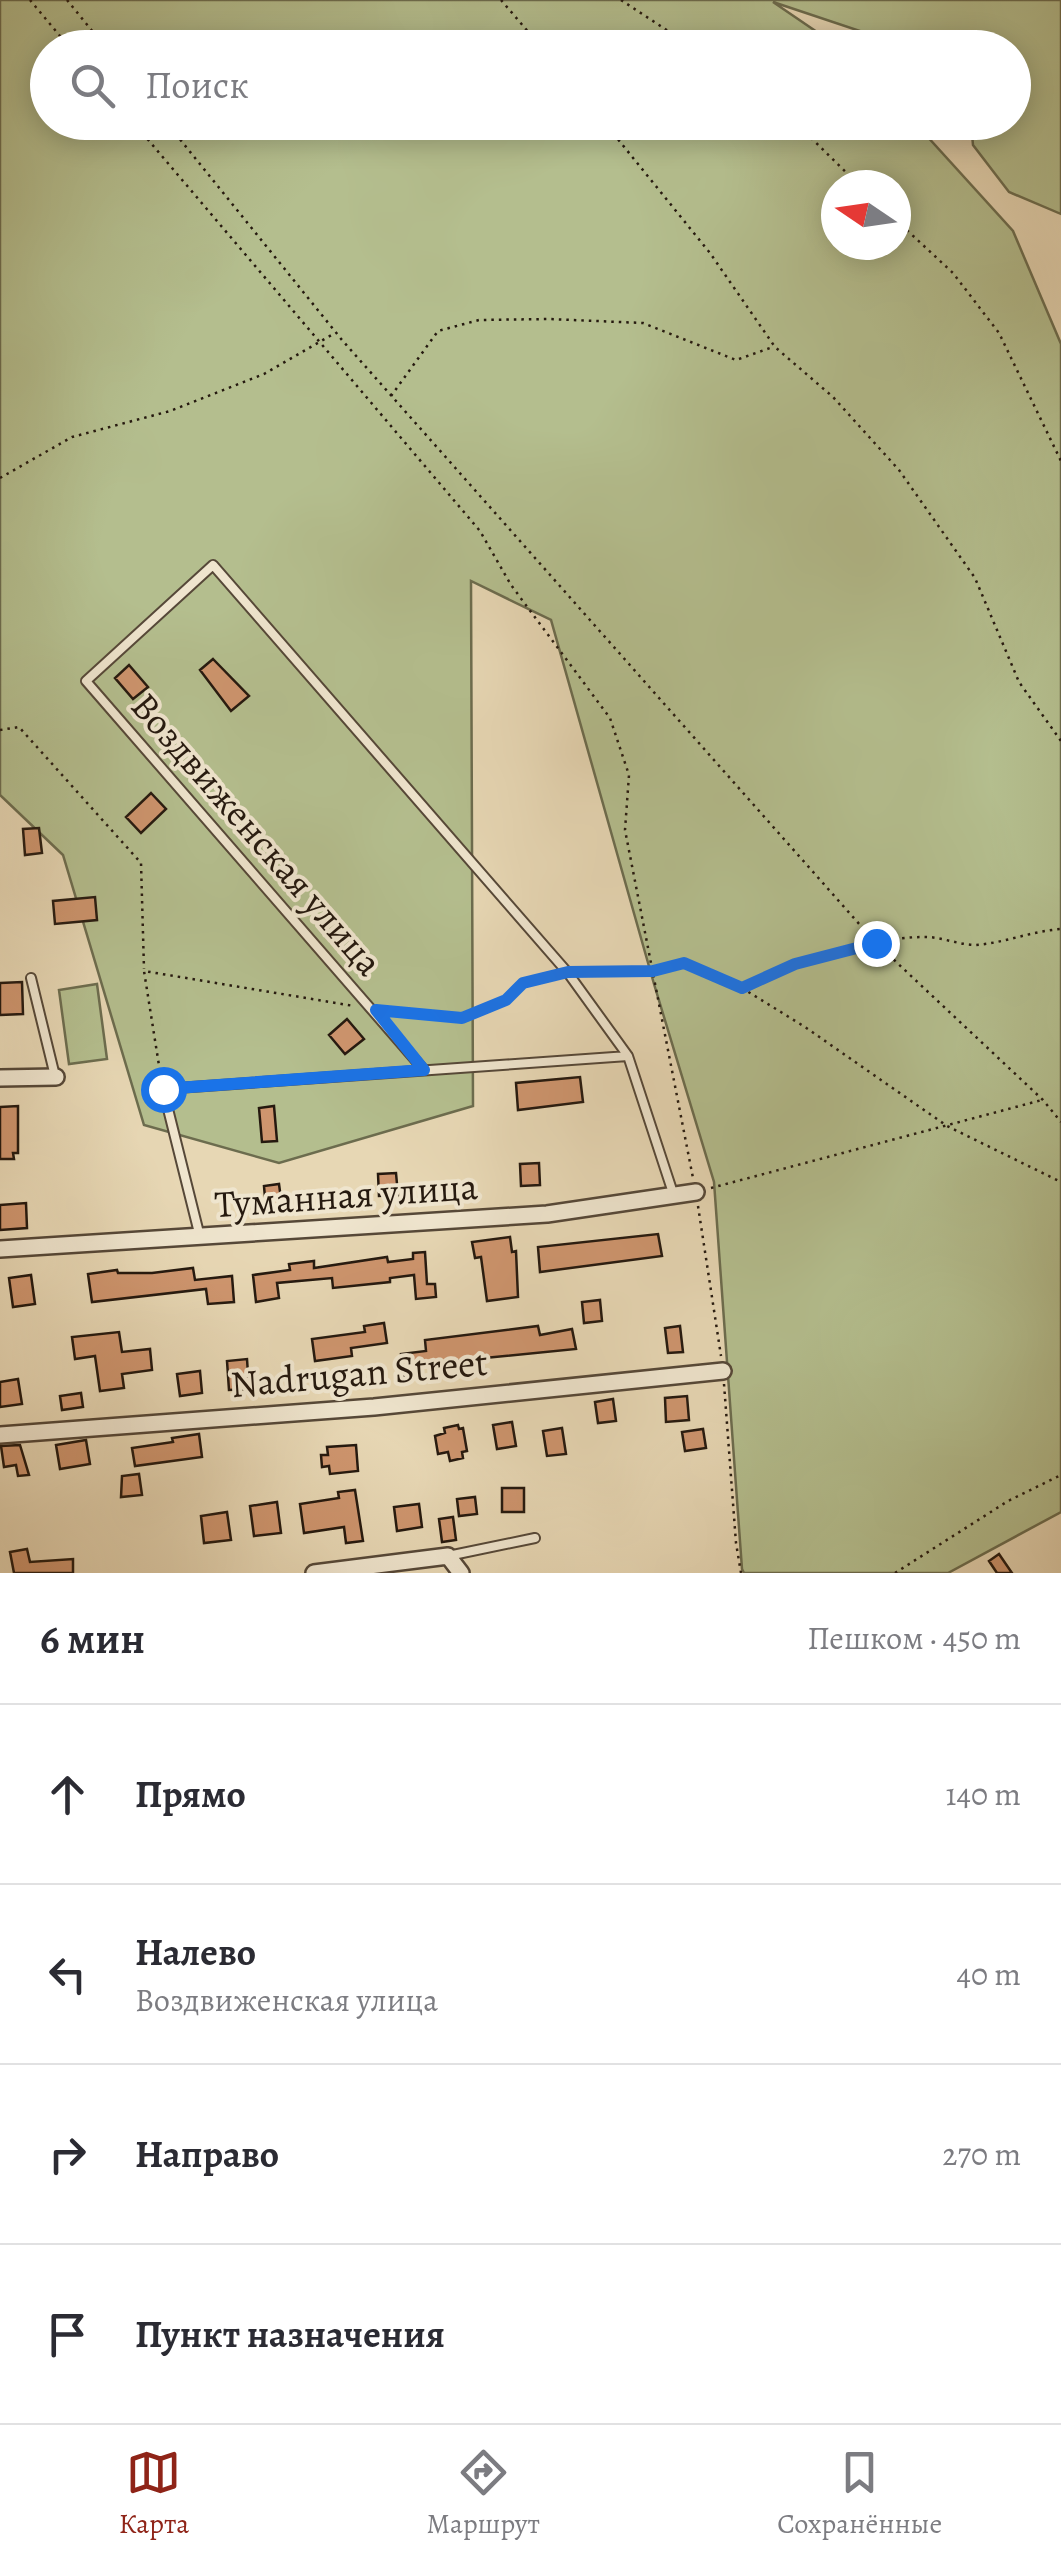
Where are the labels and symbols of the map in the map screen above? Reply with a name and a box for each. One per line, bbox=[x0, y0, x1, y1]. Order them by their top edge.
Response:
north arrow bbox=[821, 170, 911, 260]
street label: Воздвиженская улица bbox=[119, 681, 395, 987]
route end bbox=[854, 921, 900, 967]
route start bbox=[141, 1067, 187, 1113]
street label: Туманная улица bbox=[213, 1160, 480, 1230]
street label: Nadrugan Street bbox=[228, 1336, 490, 1410]

